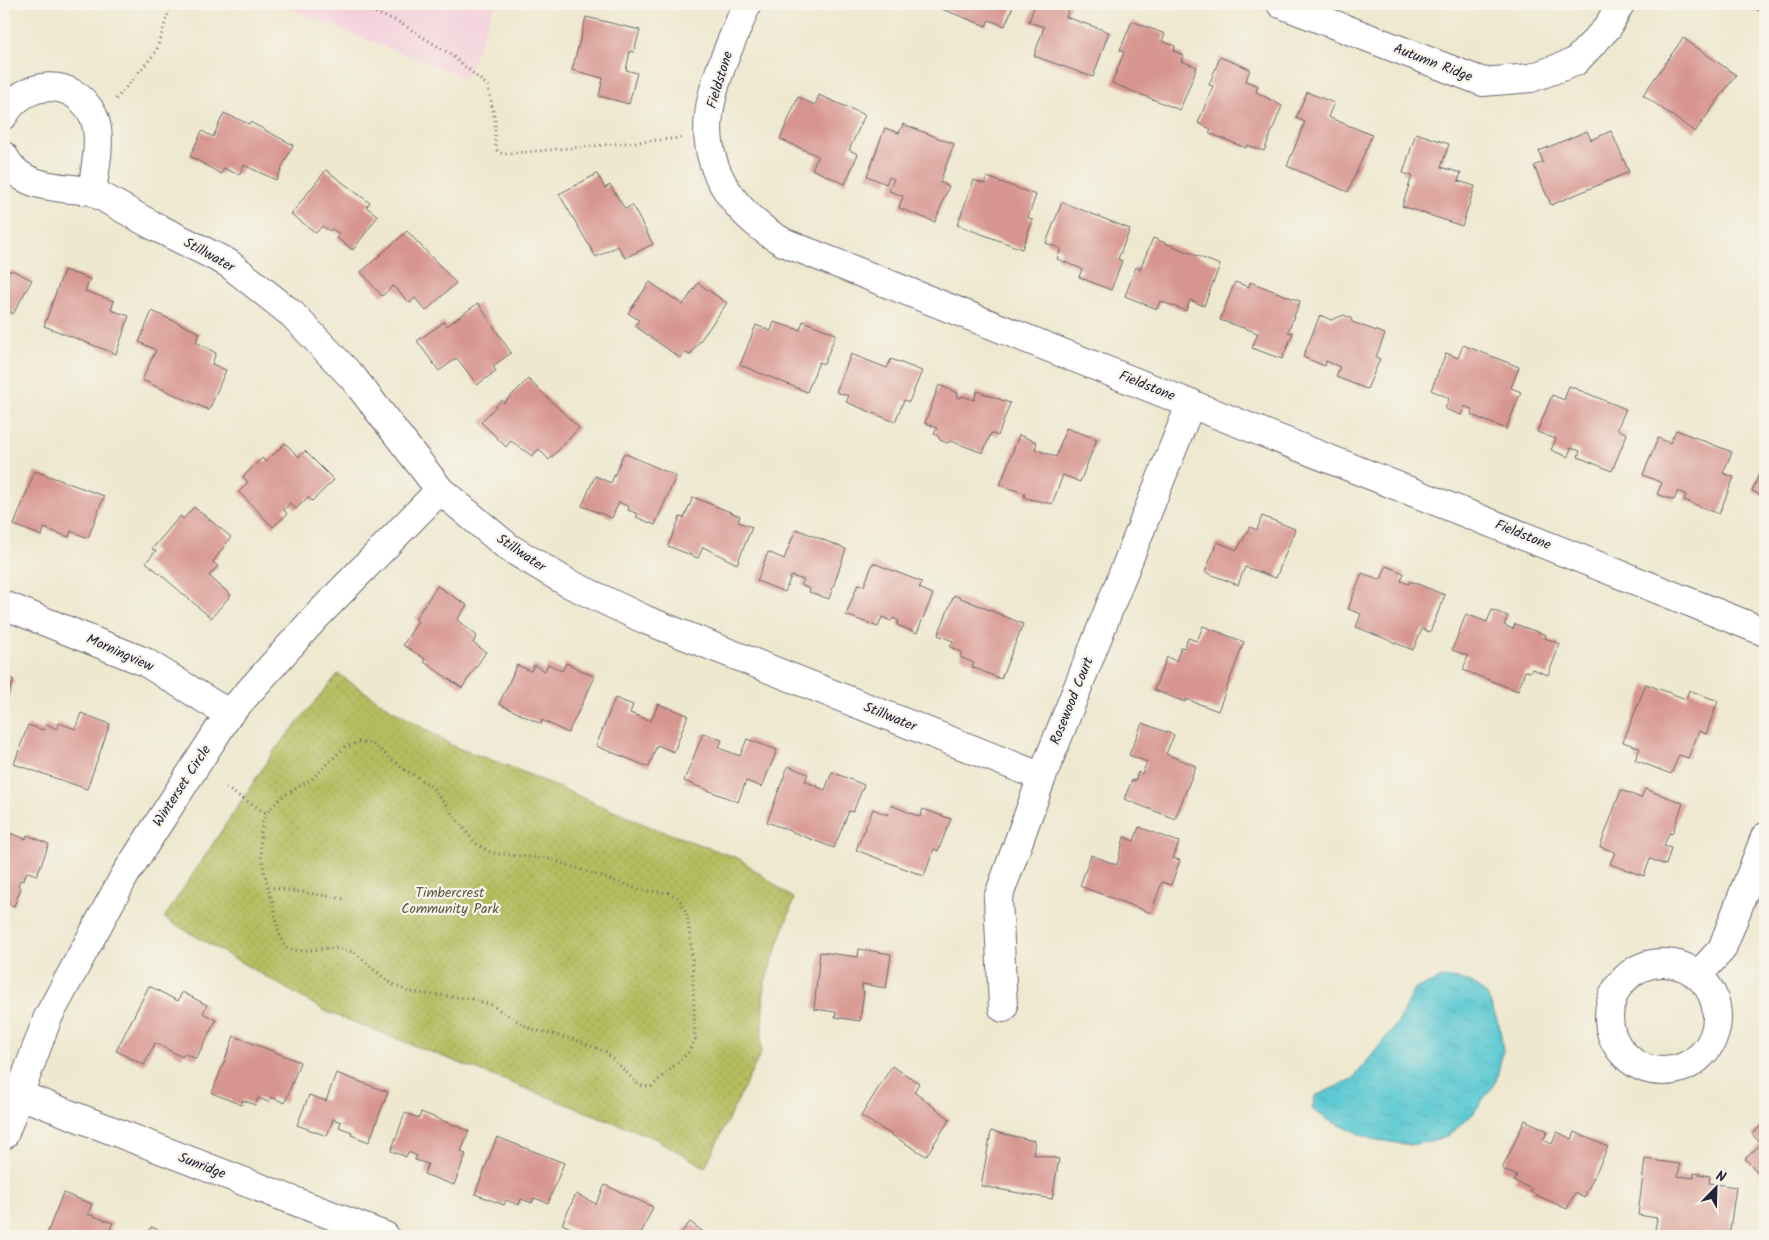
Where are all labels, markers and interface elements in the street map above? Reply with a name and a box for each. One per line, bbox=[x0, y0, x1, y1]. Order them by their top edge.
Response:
street label: Autumn Ridge bbox=[1390, 38, 1476, 88]
street label: Fieldstone bbox=[701, 48, 739, 111]
street label: Stillwater bbox=[179, 232, 240, 279]
street label: Fieldstone bbox=[1116, 365, 1179, 407]
street label: Fieldstone bbox=[1492, 514, 1555, 556]
street label: Stillwater bbox=[492, 528, 551, 578]
street label: Morningview bbox=[83, 628, 158, 678]
street label: Rosewood Court bbox=[1044, 653, 1100, 748]
street label: Stillwater bbox=[860, 696, 921, 738]
street label: Winterset Circle bbox=[147, 740, 217, 831]
park label: Timbercrest Community Park bbox=[401, 882, 499, 920]
street label: Sunridge bbox=[175, 1147, 230, 1185]
north arrow bbox=[1692, 1162, 1742, 1212]
text: N bbox=[1712, 1165, 1729, 1189]

